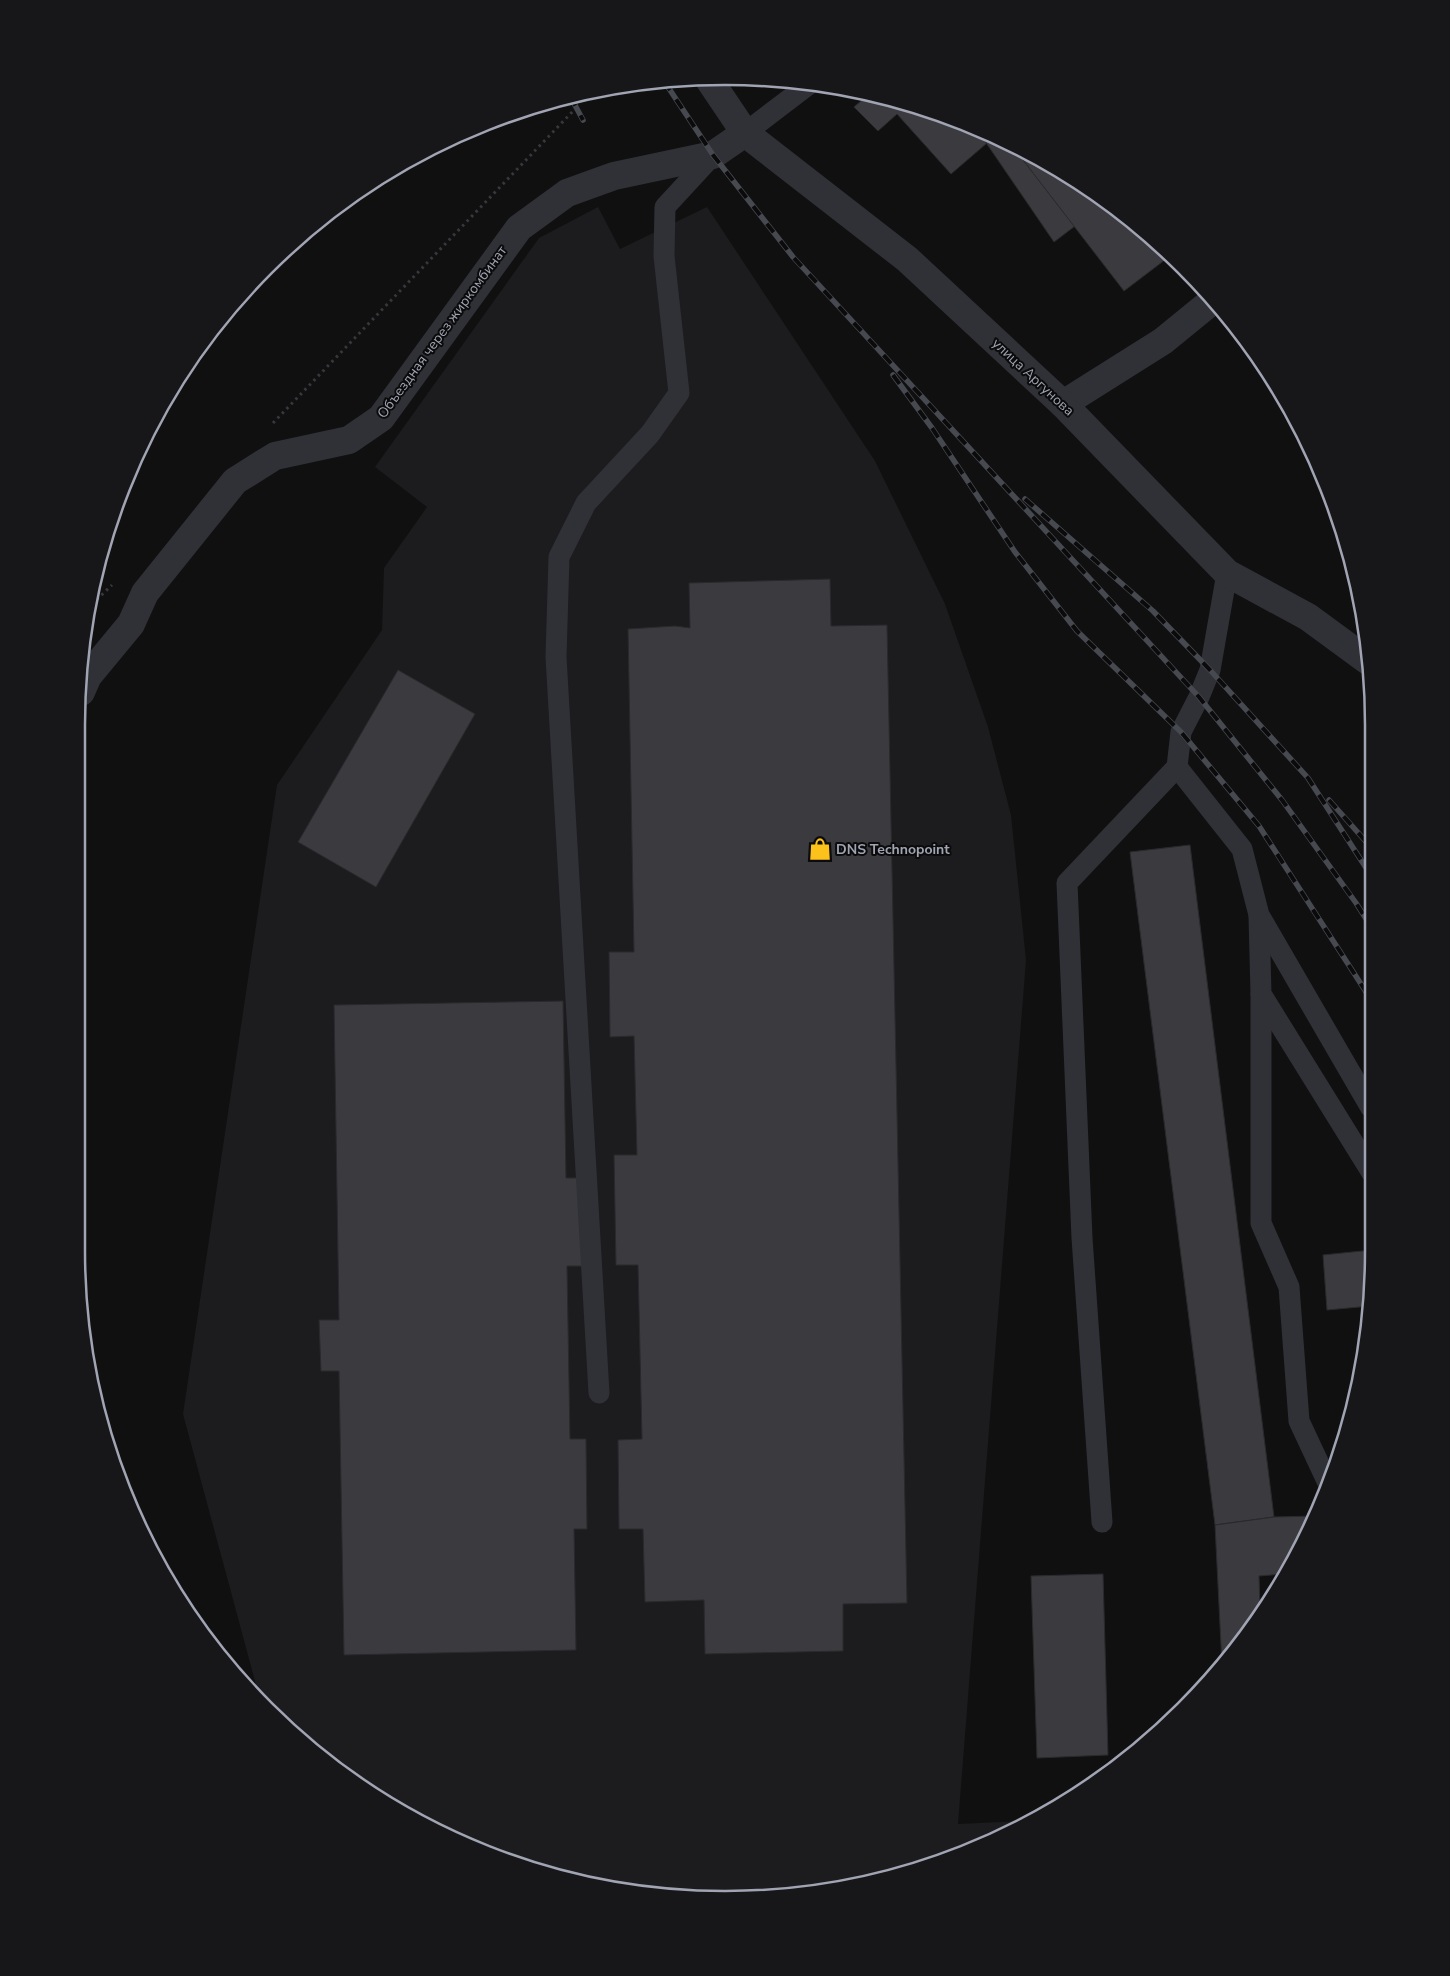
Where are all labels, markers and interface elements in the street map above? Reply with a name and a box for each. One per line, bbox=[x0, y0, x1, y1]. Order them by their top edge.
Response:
street label: Объездная через жиркомбинат bbox=[373, 241, 512, 422]
street label: улица Аргунова bbox=[988, 334, 1078, 420]
shop icon: DNS Technopoint bbox=[807, 836, 833, 862]
place label: DNS Technopoint bbox=[836, 840, 950, 859]

